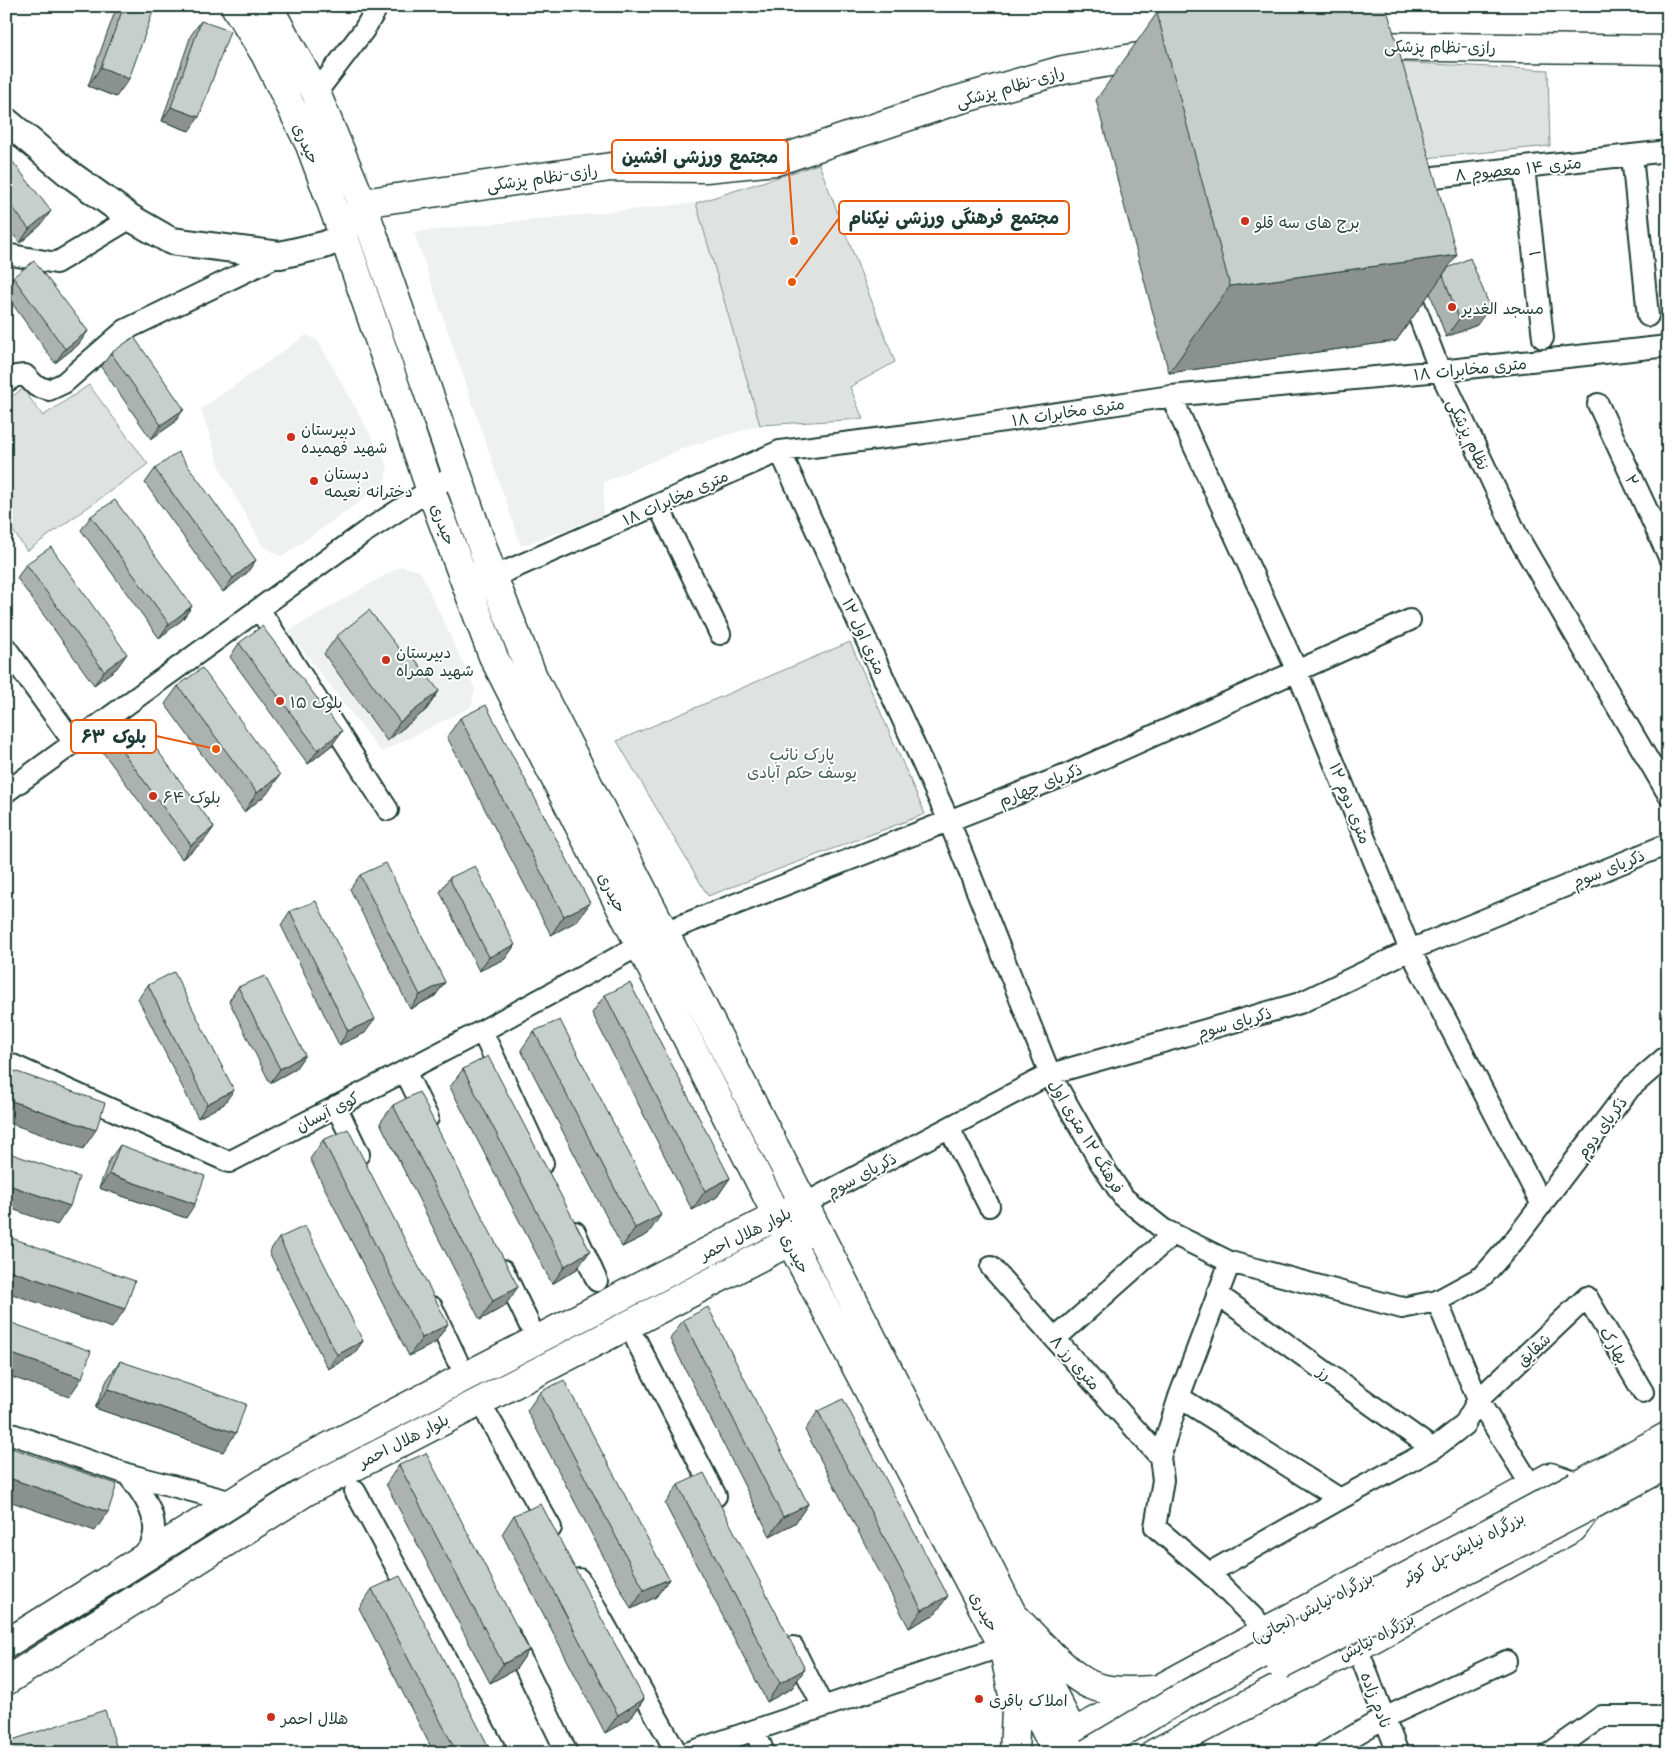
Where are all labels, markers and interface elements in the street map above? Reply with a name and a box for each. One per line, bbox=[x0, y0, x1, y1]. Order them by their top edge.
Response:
street label: رازی-نظام پزشکی bbox=[1384, 35, 1496, 60]
street label: رازی-نظام پزشکی bbox=[953, 61, 1067, 114]
street label: حیدری bbox=[289, 119, 325, 167]
callout: مجتمع ورزشی افشین bbox=[612, 140, 788, 173]
text: مجتمع ورزشی افشین bbox=[622, 144, 778, 170]
street label: ۸ متری ۱۴ معصوم bbox=[1454, 151, 1583, 188]
street label: رازی-نظام پزشکی bbox=[485, 159, 599, 198]
callout: مجتمع فرهنگی ورزشی نیکنام bbox=[839, 201, 1069, 234]
text: مجتمع فرهنگی ورزشی نیکنام bbox=[849, 205, 1059, 232]
place label: برج های سه قلو bbox=[1254, 211, 1360, 233]
marker: برج های سه قلو bbox=[1239, 215, 1251, 227]
street label: ۱ bbox=[1523, 249, 1545, 257]
place label: مسجد الغدیر bbox=[1460, 297, 1544, 318]
marker: مسجد الغدیر bbox=[1446, 301, 1458, 313]
street label: ۱۸ متری مخابرات bbox=[1412, 352, 1528, 384]
street label: ۱۸ متری مخابرات bbox=[1010, 392, 1126, 430]
street label: نظام پزشکی bbox=[1441, 395, 1495, 474]
place label: دبیرستان شهید فهمیده bbox=[301, 418, 388, 457]
marker: دبیرستان شهید فهمیده bbox=[285, 431, 297, 443]
place label: دبستان دخترانه نعیمه bbox=[324, 462, 413, 501]
street label: ۱۸ متری مخابرات bbox=[619, 464, 731, 530]
street label: ۲ bbox=[1621, 471, 1645, 489]
marker: دبستان دخترانه نعیمه bbox=[308, 475, 320, 487]
street label: حیدری bbox=[427, 500, 461, 548]
street label: ۱۲ متری اول bbox=[838, 594, 892, 678]
place label: دبیرستان شهید همراه bbox=[396, 641, 474, 680]
marker: دبیرستان شهید همراه bbox=[380, 654, 392, 666]
place label: بلوک ۱۵ bbox=[290, 691, 343, 713]
marker: بلوک ۱۵ bbox=[274, 695, 286, 707]
callout: بلوک ۶۳ bbox=[71, 720, 156, 753]
text: بلوک ۶۳ bbox=[81, 724, 147, 749]
park label: پارک نائب یوسف حکم آبادی bbox=[747, 743, 857, 785]
street label: ذکریای چهارم bbox=[995, 758, 1086, 813]
street label: ۱۲ متری دوم bbox=[1322, 759, 1377, 848]
place label: بلوک ۶۴ bbox=[163, 786, 221, 808]
marker: بلوک ۶۴ bbox=[147, 790, 159, 802]
street label: ذکریای سوم bbox=[1569, 844, 1649, 895]
street label: حیدری bbox=[594, 868, 632, 916]
street label: ذکریای سوم bbox=[1194, 1001, 1275, 1046]
street label: فرهنگ ۱۲ متری اول bbox=[1045, 1075, 1129, 1197]
street label: کوی آیسان bbox=[292, 1086, 363, 1137]
street label: ذکریای دوم bbox=[1571, 1092, 1634, 1164]
street label: ذکریای سوم bbox=[822, 1147, 901, 1204]
street label: بلوار هلال احمر bbox=[694, 1202, 795, 1266]
street label: حیدری bbox=[777, 1229, 815, 1277]
street label: بهارک bbox=[1596, 1322, 1634, 1368]
street label: شقایق bbox=[1511, 1328, 1555, 1370]
street label: ۸ متری رز bbox=[1046, 1330, 1106, 1394]
street label: رز bbox=[1312, 1359, 1336, 1384]
street label: بلوار هلال احمر bbox=[352, 1408, 453, 1474]
street label: بزرگراه نیایش-پل کوثر bbox=[1397, 1506, 1528, 1590]
street label: بزرگراه نیایش (نجاتی) bbox=[1248, 1567, 1376, 1647]
street label: حیدری bbox=[966, 1587, 1004, 1635]
street label: بزرگراه نیایش bbox=[1335, 1608, 1417, 1664]
street label: نادم زاده bbox=[1354, 1669, 1397, 1733]
place label: املاک باقری bbox=[989, 1689, 1068, 1710]
marker: املاک باقری bbox=[973, 1693, 985, 1705]
place label: هلال احمر bbox=[279, 1707, 348, 1728]
marker: هلال احمر bbox=[265, 1711, 277, 1723]

